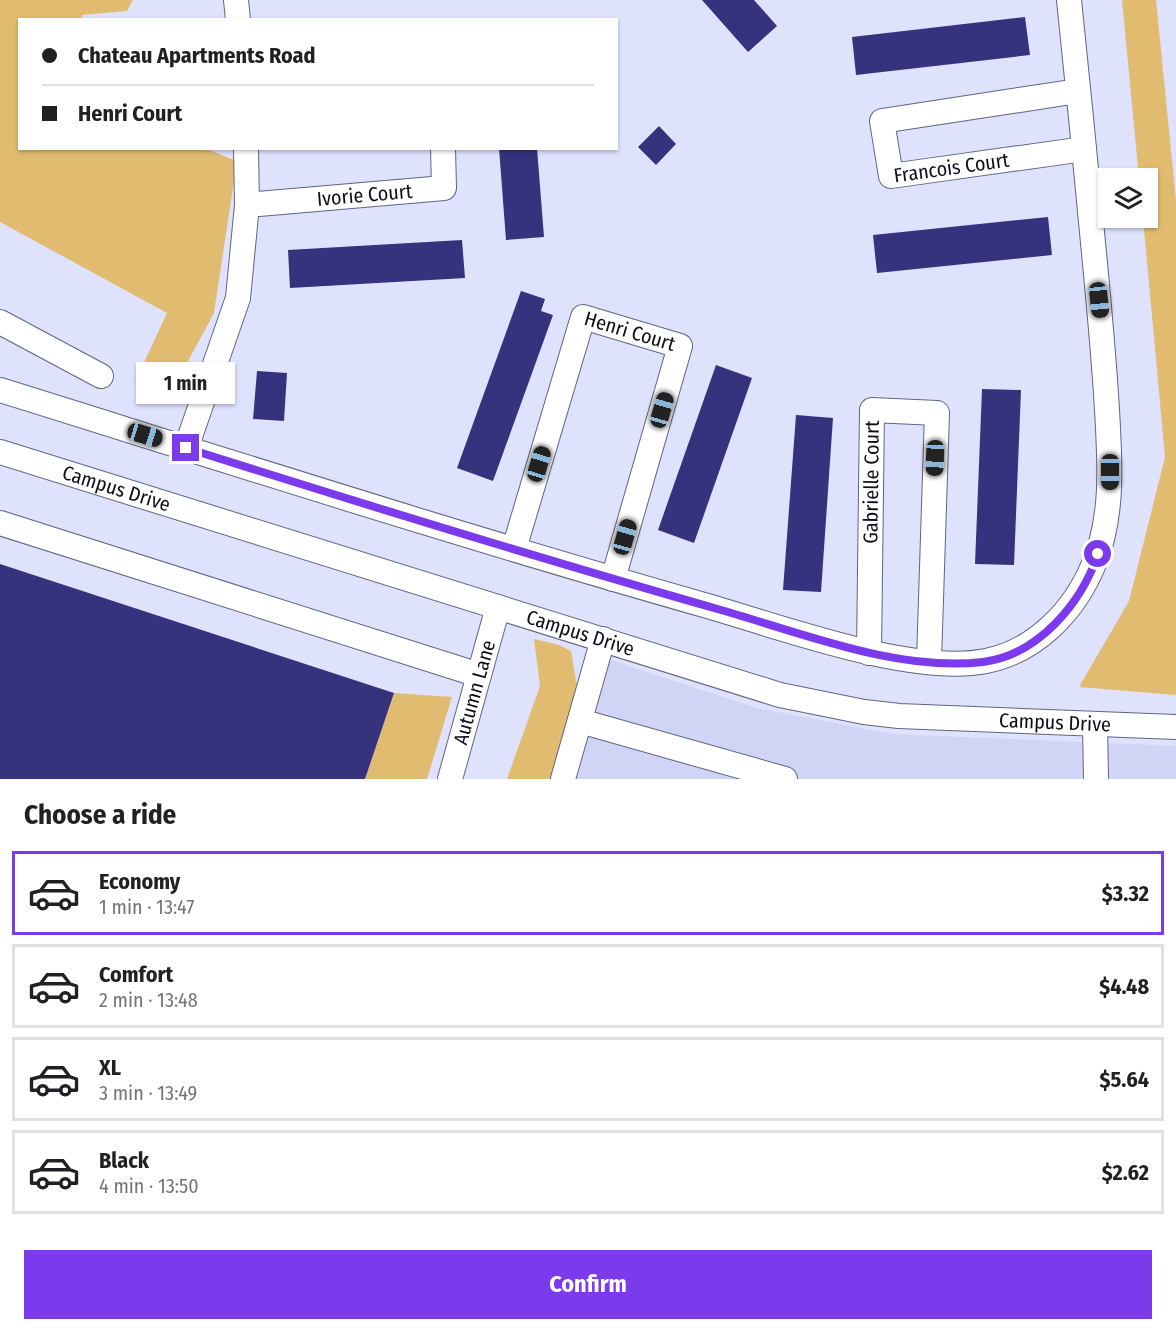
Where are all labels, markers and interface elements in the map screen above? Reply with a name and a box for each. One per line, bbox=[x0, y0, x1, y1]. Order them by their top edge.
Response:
text: Chateau Apartments Road bbox=[78, 42, 315, 69]
text: Henri Court bbox=[78, 100, 182, 127]
street label: Francois Court bbox=[892, 148, 1011, 187]
map controls bbox=[1098, 168, 1158, 228]
button: layers bbox=[1098, 168, 1158, 228]
street label: Ivorie Court bbox=[316, 179, 414, 211]
car bbox=[1088, 281, 1110, 319]
street label: Henri Court bbox=[582, 306, 679, 356]
callout: 1 min bbox=[136, 361, 236, 403]
text: 1 min bbox=[164, 371, 207, 395]
car bbox=[648, 390, 676, 430]
street label: Gabrielle Court bbox=[858, 420, 884, 544]
car bbox=[125, 421, 165, 449]
route end bbox=[172, 434, 199, 461]
car bbox=[925, 440, 945, 476]
car bbox=[525, 444, 553, 484]
car bbox=[1101, 454, 1119, 490]
street label: Campus Drive bbox=[59, 460, 173, 516]
car bbox=[611, 517, 639, 557]
route start bbox=[1084, 540, 1111, 567]
street label: Campus Drive bbox=[523, 605, 637, 661]
street label: Autumn Lane bbox=[448, 637, 500, 747]
street label: Campus Drive bbox=[999, 708, 1111, 736]
text: Choose a ride bbox=[24, 799, 176, 831]
icon: car bbox=[27, 866, 81, 920]
text: Economy bbox=[99, 868, 180, 895]
text: $3.32 bbox=[1102, 880, 1149, 907]
text: 1 min · 13:47 bbox=[99, 895, 194, 919]
icon: car bbox=[27, 959, 81, 1013]
text: Comfort bbox=[99, 961, 173, 988]
text: $4.48 bbox=[1099, 973, 1149, 1000]
text: 2 min · 13:48 bbox=[99, 988, 198, 1012]
icon: car bbox=[27, 1052, 81, 1106]
text: XL bbox=[99, 1054, 121, 1081]
text: $5.64 bbox=[1100, 1066, 1149, 1093]
text: 3 min · 13:49 bbox=[99, 1081, 197, 1105]
icon: car bbox=[27, 1145, 81, 1199]
text: Black bbox=[99, 1147, 149, 1174]
text: $2.62 bbox=[1102, 1159, 1149, 1186]
text: 4 min · 13:50 bbox=[99, 1174, 199, 1198]
button: Confirm bbox=[24, 1250, 1152, 1319]

